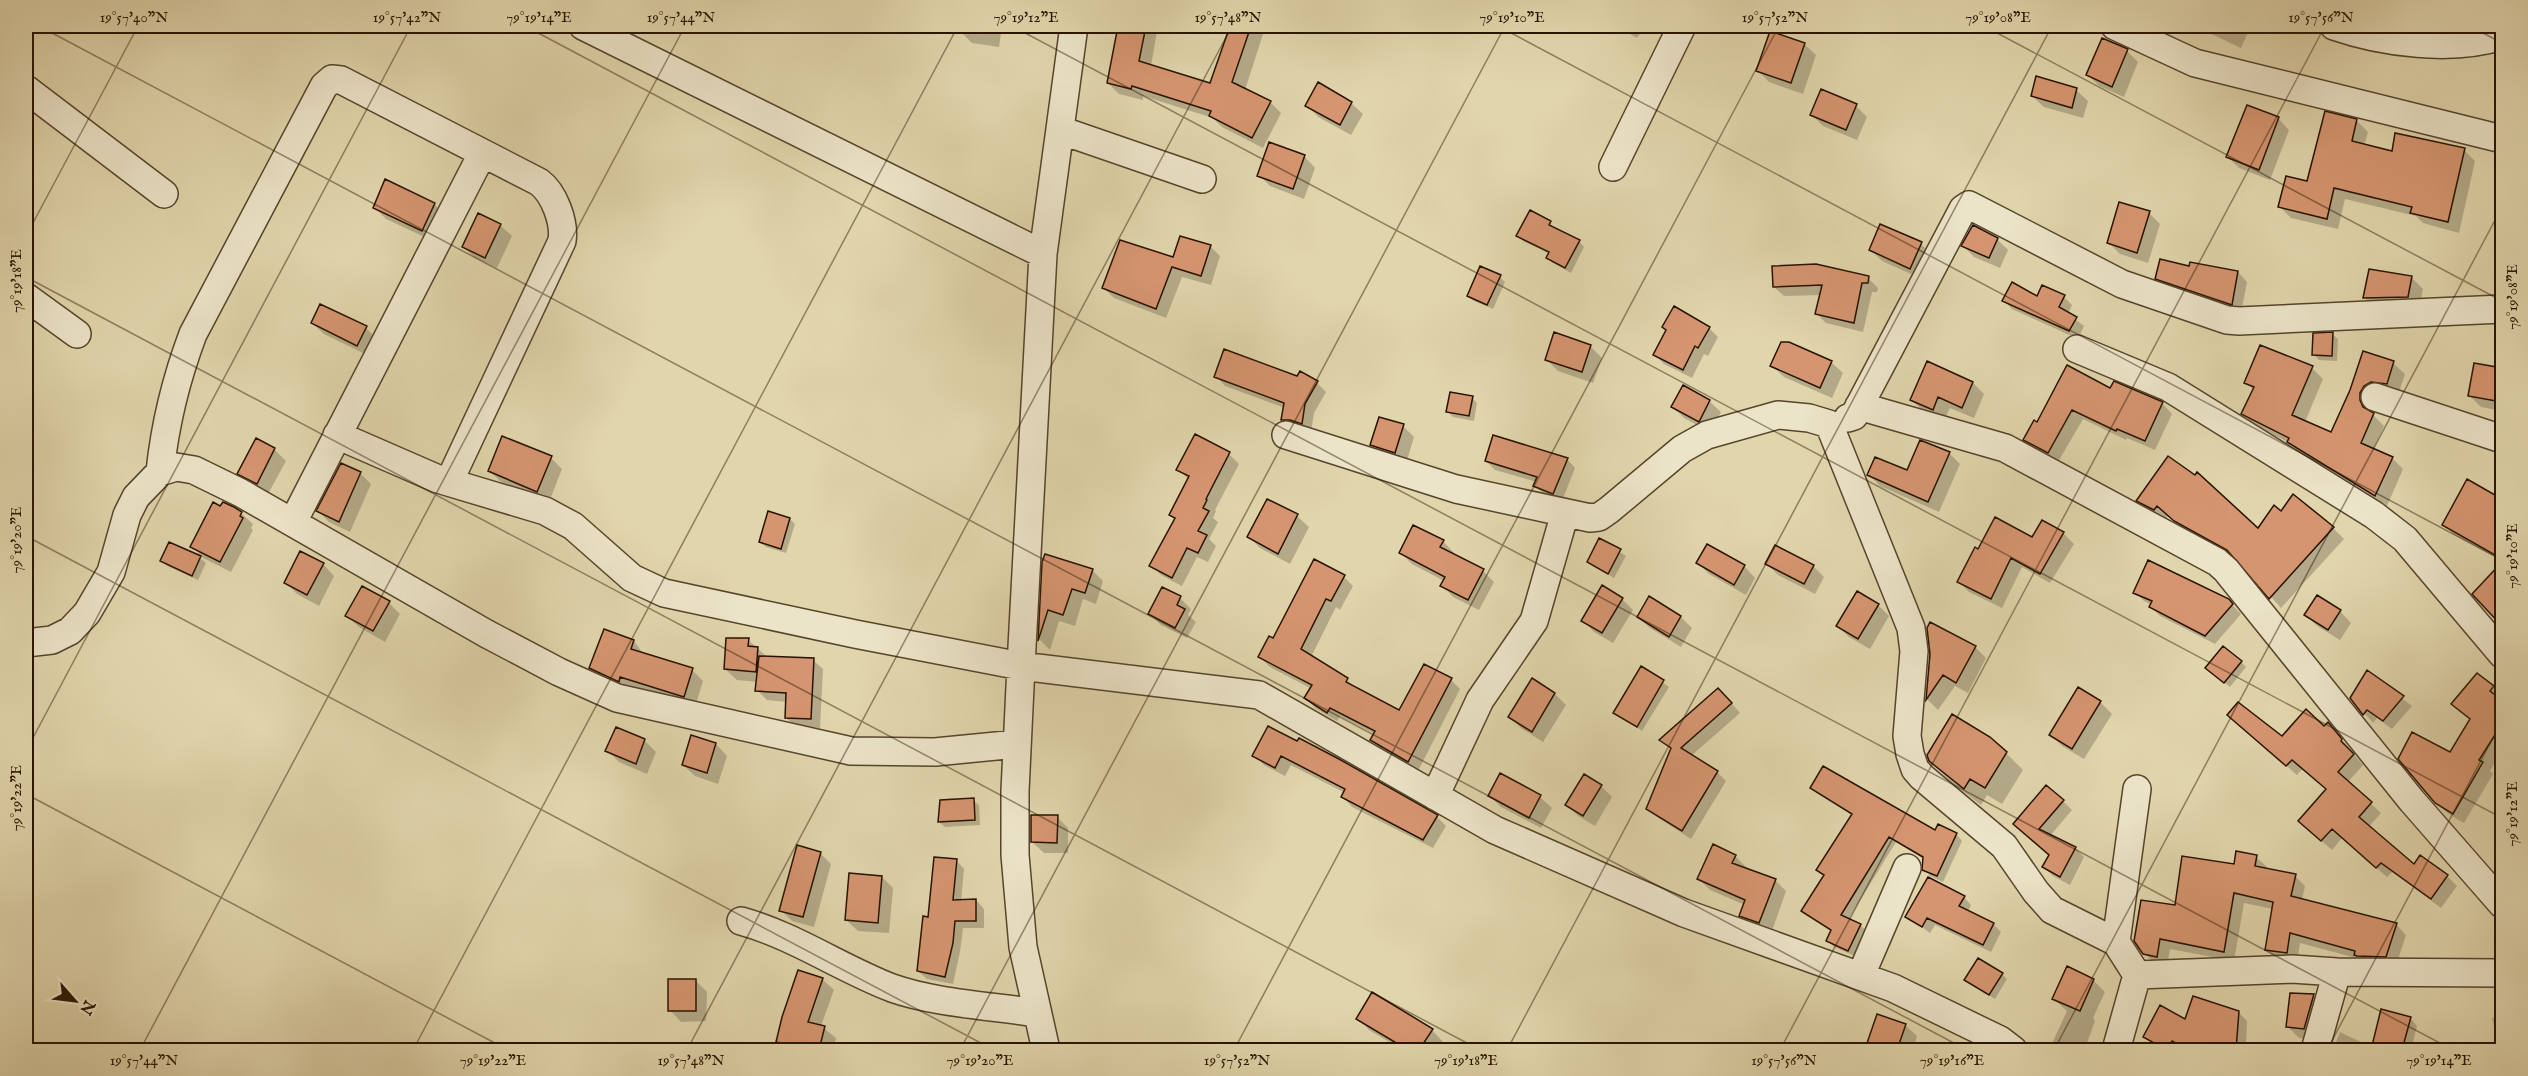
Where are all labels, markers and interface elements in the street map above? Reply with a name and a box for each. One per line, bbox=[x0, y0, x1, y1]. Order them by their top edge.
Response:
text: 19°57'40"N bbox=[100, 8, 168, 27]
text: 19°57'42"N bbox=[373, 8, 441, 27]
text: 79°19'14"E bbox=[506, 8, 572, 27]
text: 19°57'44"N bbox=[647, 8, 715, 27]
text: 79°19'12"E bbox=[993, 8, 1059, 27]
text: 19°57'48"N bbox=[1194, 8, 1262, 27]
text: 79°19'10"E bbox=[1479, 8, 1545, 27]
text: 19°57'52"N bbox=[1742, 8, 1808, 27]
text: 79°19'08"E bbox=[1965, 8, 2031, 27]
text: 19°57'56"N bbox=[2288, 8, 2354, 27]
text: 79°19'18"E bbox=[7, 249, 26, 313]
text: 79°19'08"E bbox=[2503, 264, 2522, 330]
text: 79°19'20"E bbox=[7, 507, 26, 573]
text: 79°19'10"E bbox=[2503, 523, 2522, 589]
text: 79°19'22"E bbox=[7, 765, 26, 831]
text: 79°19'12"E bbox=[2503, 781, 2522, 847]
north arrow bbox=[45, 971, 105, 1031]
text: N bbox=[74, 995, 99, 1018]
text: 19°57'44"N bbox=[110, 1051, 178, 1070]
text: 79°19'22"E bbox=[460, 1051, 526, 1070]
text: 19°57'48"N bbox=[657, 1051, 725, 1070]
text: 79°19'20"E bbox=[947, 1051, 1013, 1070]
text: 19°57'52"N bbox=[1204, 1051, 1270, 1070]
text: 79°19'18"E bbox=[1434, 1051, 1498, 1070]
text: 19°57'56"N bbox=[1751, 1051, 1817, 1070]
text: 79°19'16"E bbox=[1920, 1051, 1984, 1070]
text: 79°19'14"E bbox=[2406, 1051, 2472, 1070]

